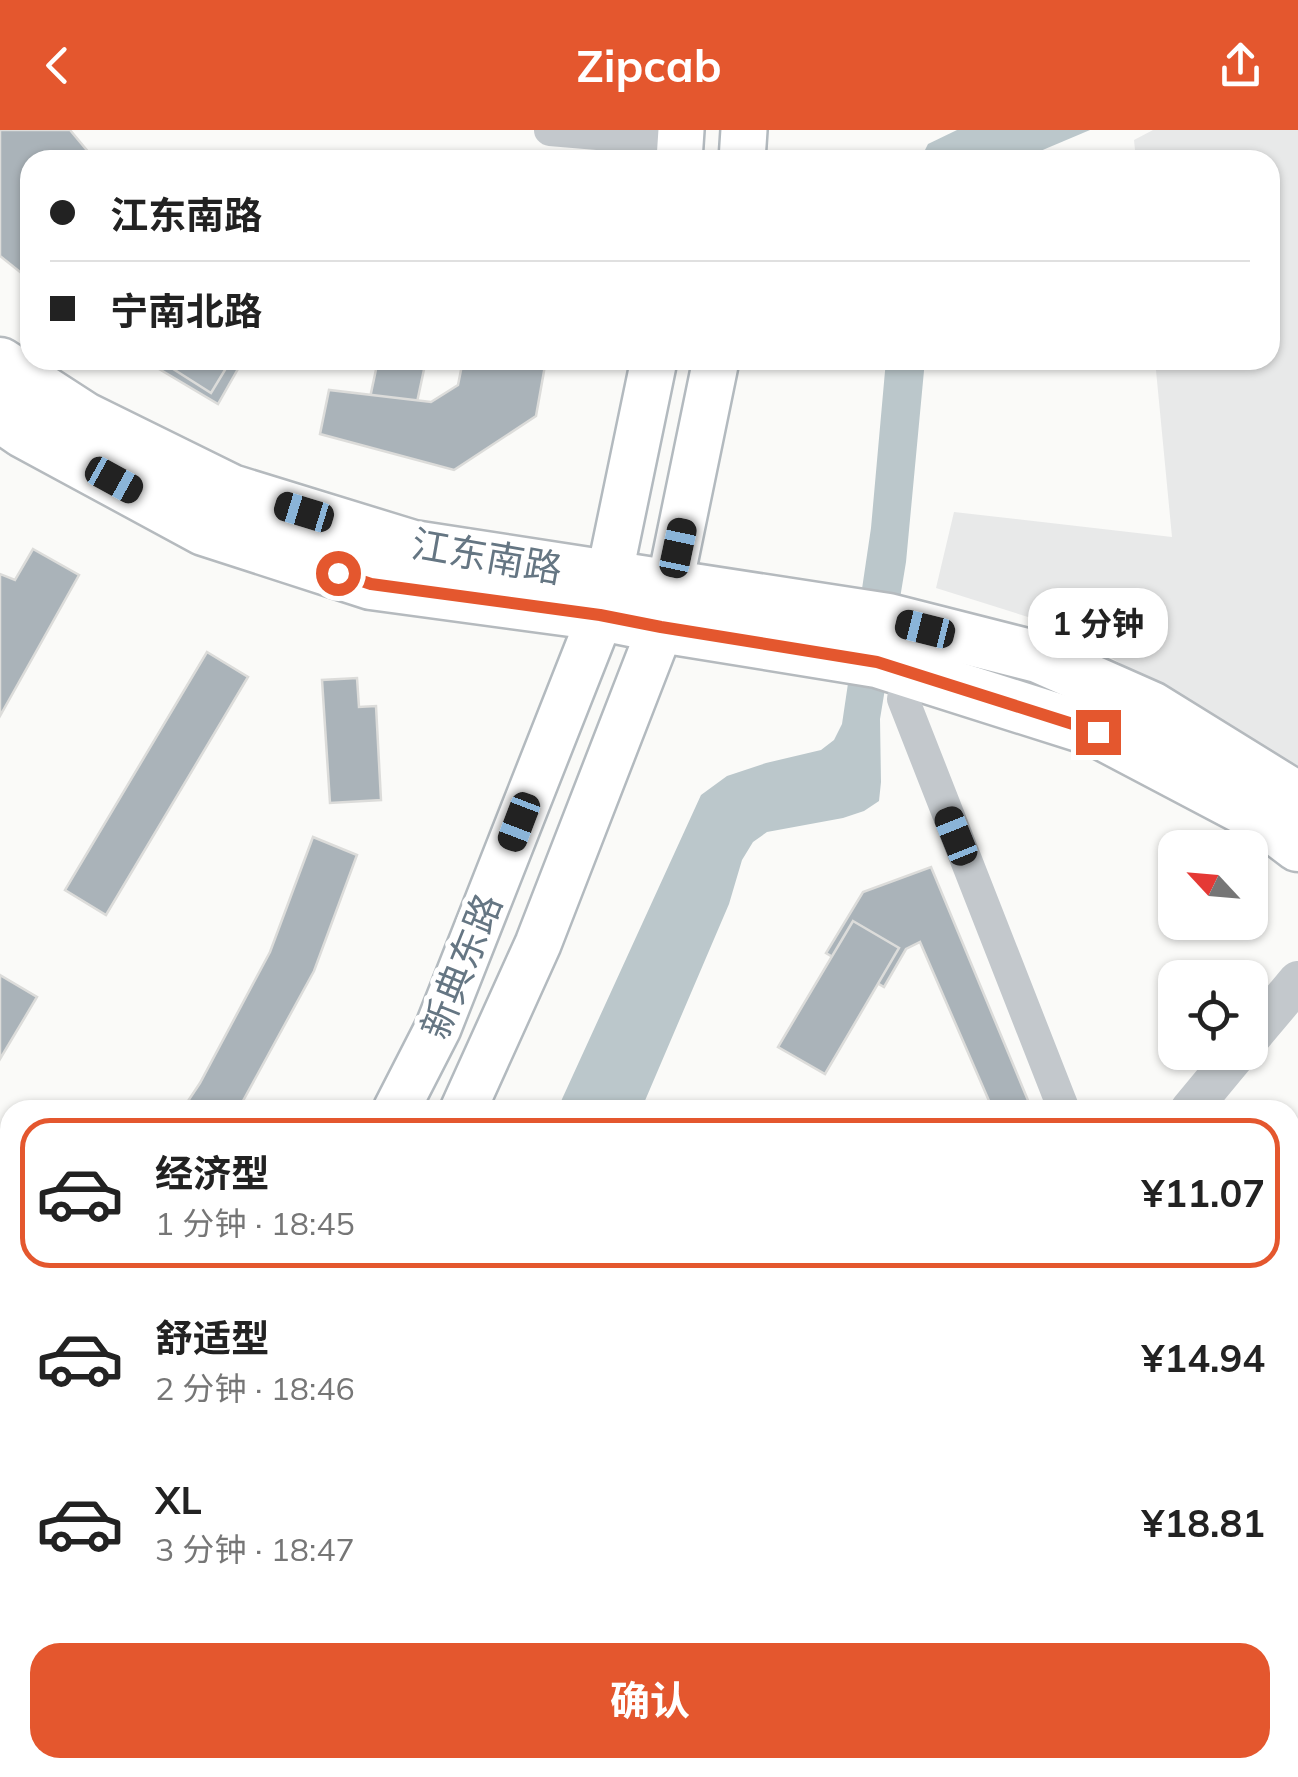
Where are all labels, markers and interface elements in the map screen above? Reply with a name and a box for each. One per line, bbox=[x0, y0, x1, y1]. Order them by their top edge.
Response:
text: Zipcab bbox=[576, 37, 722, 93]
icon: back bbox=[30, 38, 85, 93]
icon: share bbox=[1213, 38, 1268, 93]
text: 江东南路 bbox=[110, 191, 262, 239]
text: 宁南北路 bbox=[110, 287, 262, 335]
car bbox=[80, 452, 148, 508]
car bbox=[271, 489, 337, 535]
car bbox=[657, 516, 699, 580]
street label: 江东南路 bbox=[408, 519, 566, 593]
route start bbox=[316, 551, 361, 596]
callout: 1 分钟 bbox=[1028, 587, 1168, 657]
text: 1 分钟 bbox=[1052, 603, 1144, 643]
car bbox=[892, 607, 958, 651]
route end bbox=[1076, 710, 1121, 755]
car bbox=[494, 789, 544, 855]
car bbox=[931, 803, 981, 869]
north arrow bbox=[1158, 830, 1268, 940]
map controls bbox=[1158, 830, 1268, 1070]
street label: 新典东路 bbox=[410, 887, 512, 1045]
button: locate bbox=[1158, 960, 1268, 1070]
icon: car bbox=[35, 1148, 125, 1238]
text: 经济型 bbox=[155, 1149, 269, 1197]
text: ¥11.07 bbox=[1142, 1169, 1265, 1217]
text: 1 分钟 · 18:45 bbox=[155, 1203, 355, 1243]
icon: car bbox=[35, 1313, 125, 1403]
text: 舒适型 bbox=[155, 1314, 269, 1362]
text: ¥14.94 bbox=[1142, 1334, 1265, 1382]
text: 2 分钟 · 18:46 bbox=[155, 1368, 355, 1408]
text: XL bbox=[155, 1476, 202, 1524]
icon: car bbox=[35, 1478, 125, 1568]
text: ¥18.81 bbox=[1142, 1499, 1265, 1547]
text: 3 分钟 · 18:47 bbox=[155, 1529, 355, 1569]
button: 确认 bbox=[30, 1643, 1270, 1758]

